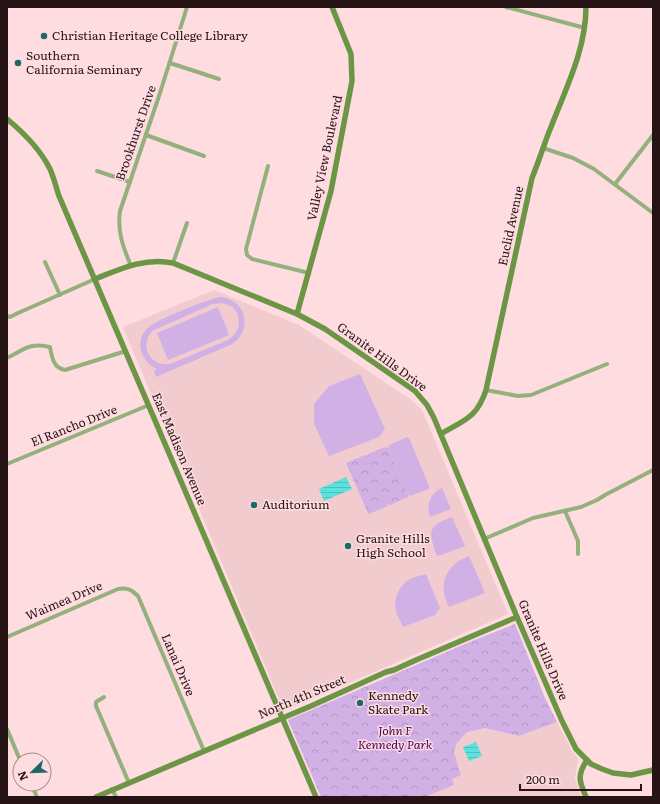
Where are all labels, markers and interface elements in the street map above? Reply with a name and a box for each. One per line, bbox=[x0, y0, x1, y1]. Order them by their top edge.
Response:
place label: Christian Heritage College Library bbox=[52, 26, 248, 44]
marker: Christian Heritage College Library bbox=[39, 31, 49, 41]
place label: Southern California Seminary bbox=[26, 46, 143, 78]
marker: Southern California Seminary bbox=[13, 58, 23, 68]
street label: Brookhurst Drive bbox=[110, 83, 160, 183]
street label: Valley View Boulevard bbox=[302, 93, 346, 222]
street label: Euclid Avenue bbox=[493, 184, 527, 267]
street label: Granite Hills Drive bbox=[334, 317, 431, 395]
street label: East Madison Avenue bbox=[148, 389, 212, 508]
street label: El Rancho Drive bbox=[28, 400, 119, 451]
place label: Auditorium bbox=[262, 495, 330, 513]
marker: Auditorium bbox=[249, 500, 259, 510]
place label: Granite Hills High School bbox=[356, 529, 430, 561]
marker: Granite Hills High School bbox=[343, 541, 353, 551]
street label: Waimea Drive bbox=[23, 576, 105, 624]
street label: Granite Hills Drive bbox=[515, 597, 573, 703]
street label: Lanai Drive bbox=[158, 631, 200, 699]
street label: North 4th Street bbox=[255, 670, 348, 723]
place label: Kennedy Skate Park bbox=[368, 686, 429, 718]
marker: Kennedy Skate Park bbox=[355, 698, 365, 708]
park label: John F Kennedy Park bbox=[358, 721, 433, 753]
north arrow bbox=[12, 752, 52, 792]
scale bar bbox=[520, 766, 641, 792]
text: N bbox=[13, 769, 31, 784]
text: 200 m bbox=[526, 770, 560, 788]

